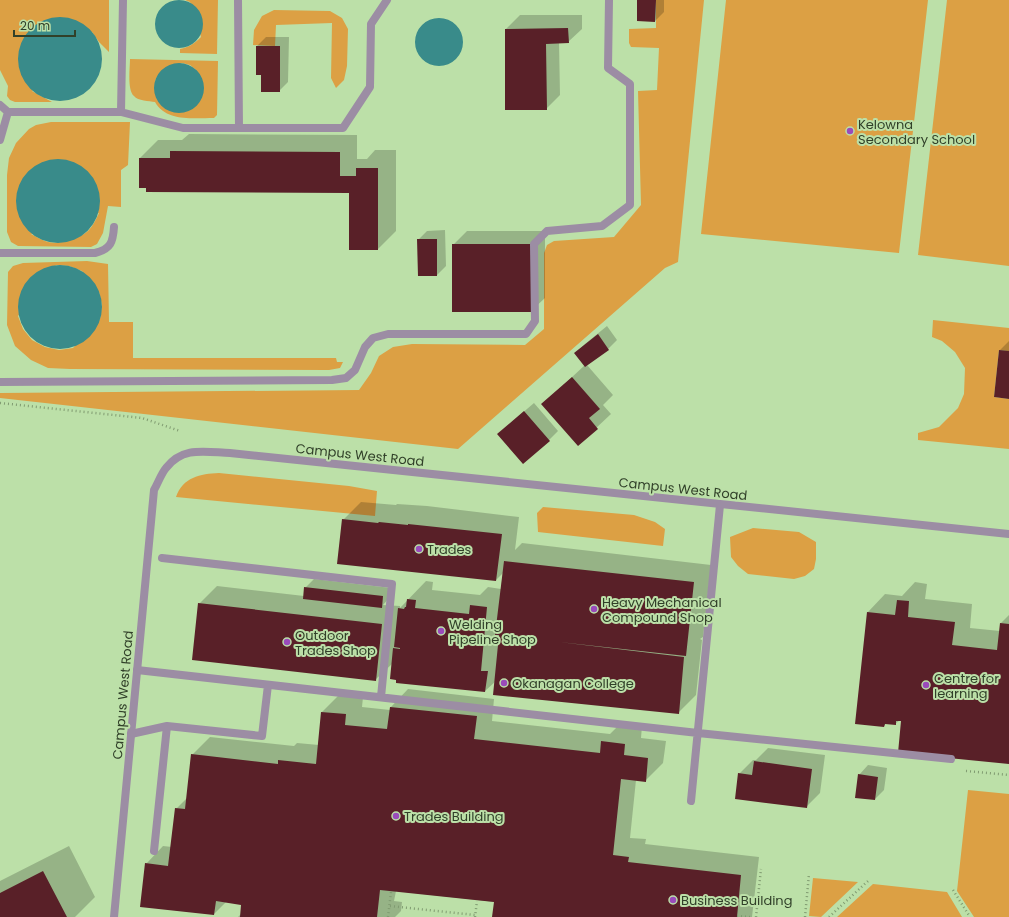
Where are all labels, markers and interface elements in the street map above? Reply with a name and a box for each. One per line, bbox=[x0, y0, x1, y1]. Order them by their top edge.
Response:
scale bar bbox=[14, 12, 75, 38]
text: 20 m bbox=[20, 17, 50, 34]
place label: Kelowna Secondary School bbox=[858, 115, 975, 149]
marker: Kelowna Secondary School bbox=[845, 126, 855, 136]
street label: Campus West Road bbox=[295, 439, 425, 471]
street label: Campus West Road bbox=[618, 473, 748, 505]
place label: Trades bbox=[427, 540, 472, 559]
marker: Trades bbox=[414, 544, 424, 554]
place label: Heavy Mechanical Compound Shop bbox=[602, 593, 722, 627]
marker: Heavy Mechanical Compound Shop bbox=[589, 604, 599, 614]
place label: Welding Pipeline Shop bbox=[449, 615, 536, 649]
place label: Outdoor Trades Shop bbox=[295, 626, 376, 660]
marker: Welding Pipeline Shop bbox=[436, 626, 446, 636]
street label: Campus West Road bbox=[108, 630, 138, 760]
marker: Outdoor Trades Shop bbox=[282, 637, 292, 647]
place label: Centre for learning bbox=[934, 669, 999, 703]
place label: Okanagan College bbox=[512, 674, 634, 693]
marker: Okanagan College bbox=[499, 678, 509, 688]
marker: Centre for learning bbox=[921, 680, 931, 690]
place label: Trades Building bbox=[404, 807, 504, 826]
marker: Trades Building bbox=[391, 811, 401, 821]
place label: Business Building bbox=[681, 891, 792, 910]
marker: Business Building bbox=[668, 895, 678, 905]

